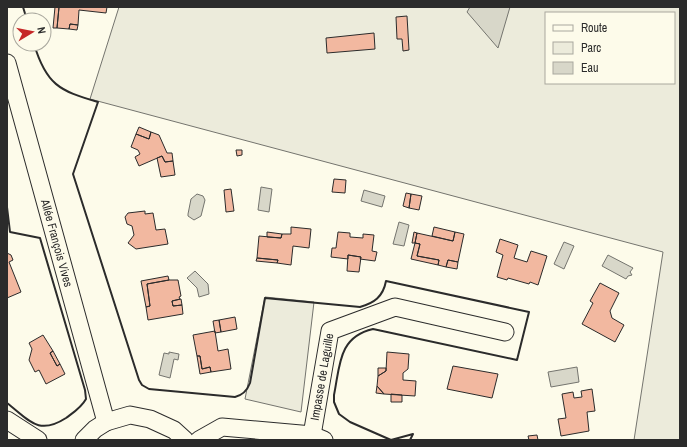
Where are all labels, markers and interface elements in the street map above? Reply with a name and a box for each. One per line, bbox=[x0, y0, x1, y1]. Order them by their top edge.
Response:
north arrow bbox=[12, 12, 52, 52]
legend bbox=[545, 12, 675, 84]
text: Route bbox=[581, 20, 607, 36]
text: N bbox=[34, 26, 49, 35]
text: Parc bbox=[581, 40, 601, 56]
text: Eau bbox=[581, 60, 599, 76]
street label: Allée François Vives bbox=[37, 197, 76, 289]
street label: Impasse de Laguille bbox=[307, 332, 337, 422]

